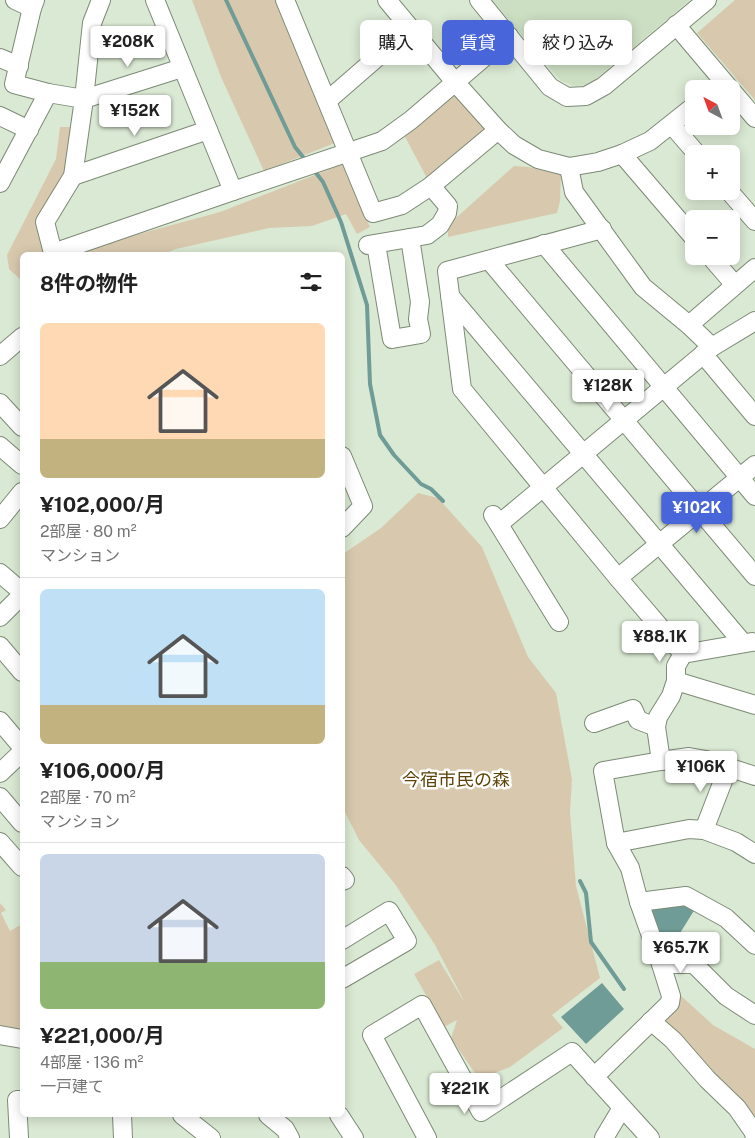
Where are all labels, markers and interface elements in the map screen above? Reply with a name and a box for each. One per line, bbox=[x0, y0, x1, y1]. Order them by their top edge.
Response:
chip: 購入 bbox=[360, 20, 432, 65]
chip: 賃貸 bbox=[442, 20, 514, 65]
chip: 絞り込み bbox=[524, 20, 632, 65]
pin: ¥208K bbox=[93, 26, 163, 68]
text: ¥208K bbox=[101, 32, 155, 51]
north arrow bbox=[685, 80, 740, 135]
map controls bbox=[685, 80, 740, 265]
pin: ¥152K bbox=[100, 94, 170, 137]
text: ¥152K bbox=[110, 101, 160, 120]
button: + bbox=[685, 145, 740, 200]
button: − bbox=[685, 210, 740, 265]
icon: filters bbox=[297, 268, 325, 296]
text: 8件の物件 bbox=[40, 271, 138, 296]
icon: home bbox=[138, 356, 228, 446]
pin: ¥128K bbox=[573, 370, 643, 412]
text: ¥128K bbox=[583, 376, 633, 395]
text: ¥102,000/月 bbox=[40, 492, 165, 517]
pin: ¥102K bbox=[662, 492, 732, 534]
text: ¥102K bbox=[672, 498, 722, 517]
text: 2部屋 · 80 m² bbox=[40, 522, 137, 541]
text: マンション bbox=[40, 546, 120, 565]
pin: ¥88.1K bbox=[619, 620, 701, 663]
icon: home bbox=[138, 621, 228, 711]
text: ¥88.1K bbox=[633, 627, 687, 646]
pin: ¥106K bbox=[666, 750, 736, 793]
text: ¥106K bbox=[676, 757, 726, 776]
text: ¥106,000/月 bbox=[40, 758, 165, 783]
park label: 今宿市民の森 bbox=[402, 769, 510, 790]
text: 2部屋 · 70 m² bbox=[40, 788, 136, 807]
text: マンション bbox=[40, 812, 120, 831]
icon: home bbox=[138, 886, 228, 976]
pin: ¥65.7K bbox=[640, 932, 722, 974]
text: ¥65.7K bbox=[653, 938, 709, 957]
text: ¥221,000/月 bbox=[40, 1023, 165, 1048]
text: 4部屋 · 136 m² bbox=[40, 1053, 143, 1072]
pin: ¥221K bbox=[430, 1072, 500, 1115]
text: 一戸建て bbox=[40, 1077, 104, 1096]
text: ¥221K bbox=[440, 1079, 490, 1098]

